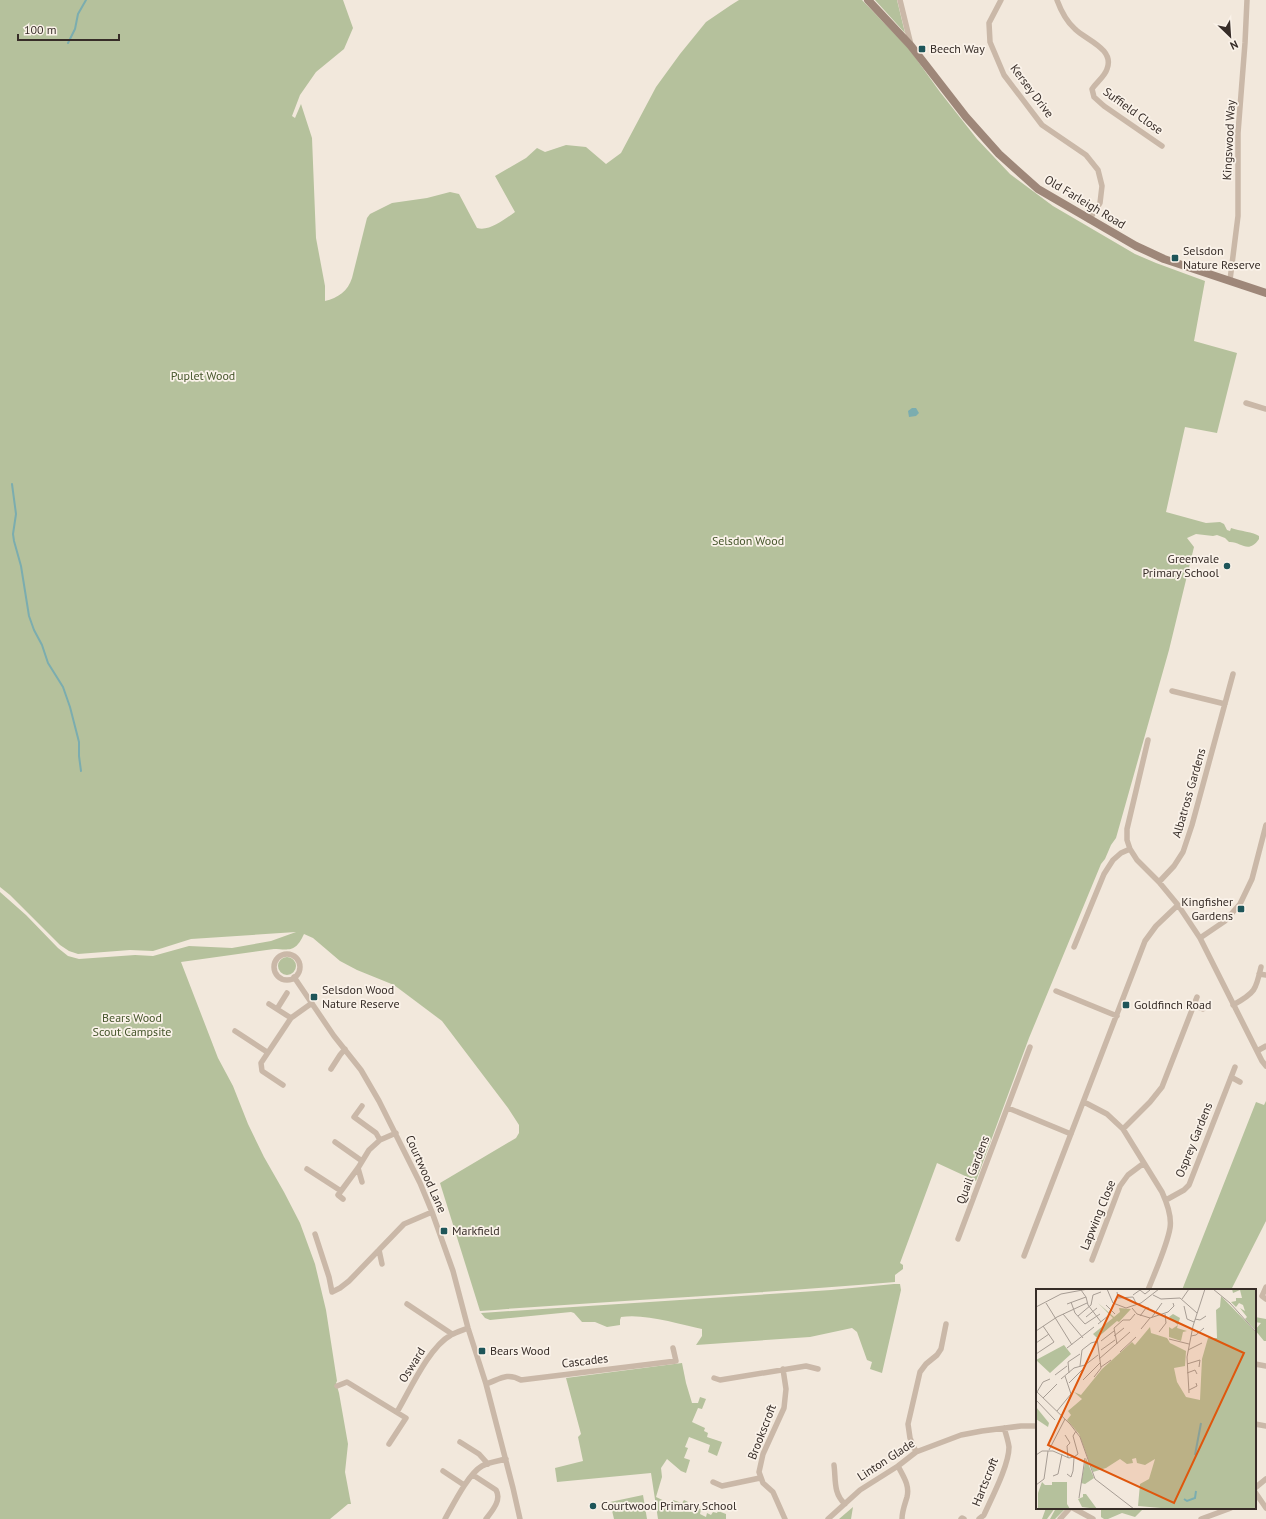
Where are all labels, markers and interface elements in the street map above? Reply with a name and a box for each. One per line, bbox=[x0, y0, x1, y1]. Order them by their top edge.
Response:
scale bar bbox=[18, 16, 119, 42]
north arrow bbox=[1210, 16, 1250, 56]
text: 100 m bbox=[24, 22, 57, 37]
text: N bbox=[1228, 37, 1240, 53]
place label: Beech Way bbox=[930, 41, 985, 56]
marker: Beech Way bbox=[917, 44, 927, 54]
street label: Kersey Drive bbox=[1007, 61, 1057, 120]
street label: Suffield Close bbox=[1100, 84, 1166, 137]
street label: Kingswood Way bbox=[1219, 99, 1238, 181]
street label: Old Farleigh Road bbox=[1042, 171, 1129, 232]
place label: Selsdon Nature Reserve bbox=[1183, 243, 1261, 272]
marker: Selsdon Nature Reserve bbox=[1170, 253, 1180, 263]
park label: Puplet Wood bbox=[171, 368, 235, 383]
park label: Selsdon Wood bbox=[712, 533, 784, 548]
place label: Greenvale Primary School bbox=[1143, 551, 1219, 580]
marker: Greenvale Primary School bbox=[1222, 561, 1232, 571]
street label: Albatross Gardens bbox=[1169, 746, 1208, 839]
place label: Kingfisher Gardens bbox=[1181, 894, 1233, 923]
marker: Kingfisher Gardens bbox=[1236, 904, 1246, 914]
place label: Selsdon Wood Nature Reserve bbox=[322, 982, 400, 1011]
marker: Selsdon Wood Nature Reserve bbox=[309, 992, 319, 1002]
place label: Goldfinch Road bbox=[1134, 997, 1211, 1012]
marker: Goldfinch Road bbox=[1121, 1000, 1131, 1010]
park label: Bears Wood Scout Campsite bbox=[93, 1010, 171, 1039]
street label: Osprey Gardens bbox=[1172, 1100, 1215, 1180]
street label: Courtwood Lane bbox=[403, 1133, 450, 1215]
street label: Quail Gardens bbox=[953, 1133, 992, 1206]
street label: Lapwing Close bbox=[1077, 1177, 1118, 1252]
place label: Markfield bbox=[452, 1223, 500, 1238]
marker: Markfield bbox=[439, 1226, 449, 1236]
inset map bbox=[1036, 1289, 1256, 1509]
place label: Bears Wood bbox=[490, 1343, 550, 1358]
street label: Osward bbox=[395, 1344, 428, 1385]
marker: Bears Wood bbox=[477, 1346, 487, 1356]
street label: Cascades bbox=[561, 1350, 609, 1371]
street label: Brookscroft bbox=[744, 1402, 779, 1462]
street label: Linton Glade bbox=[854, 1435, 917, 1484]
street label: Hartscroft bbox=[968, 1455, 1001, 1508]
place label: Courtwood Primary School bbox=[601, 1498, 737, 1513]
marker: Courtwood Primary School bbox=[588, 1501, 598, 1511]

